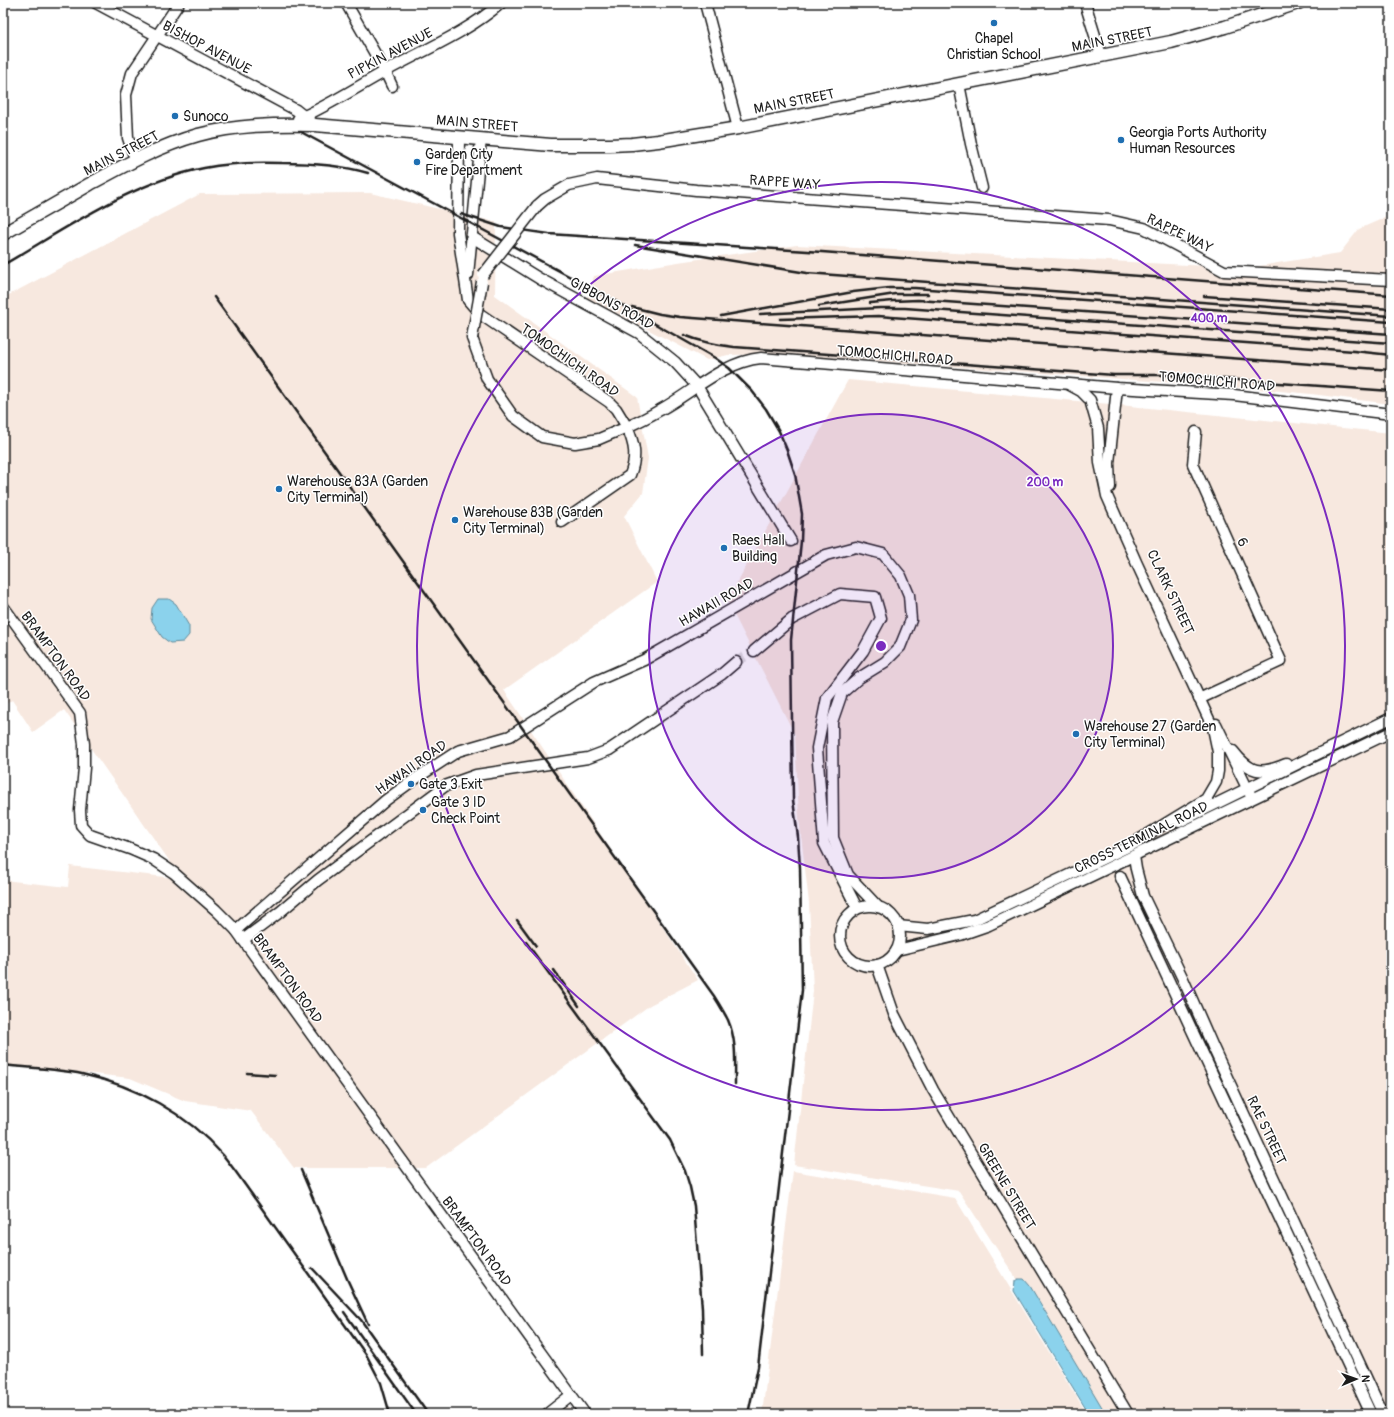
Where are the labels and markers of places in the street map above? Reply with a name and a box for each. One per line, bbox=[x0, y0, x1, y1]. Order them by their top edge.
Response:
marker: Chapel Christian School bbox=[989, 18, 999, 28]
place label: Chapel Christian School bbox=[947, 30, 1041, 63]
place label: Sunoco bbox=[183, 108, 229, 125]
marker: Sunoco bbox=[170, 111, 180, 121]
place label: Georgia Ports Authority Human Resources bbox=[1129, 124, 1266, 157]
marker: Georgia Ports Authority Human Resources bbox=[1116, 135, 1126, 145]
place label: Garden City Fire Department bbox=[425, 146, 523, 179]
marker: Garden City Fire Department bbox=[412, 157, 422, 167]
place label: Warehouse 83A (Garden City Terminal) bbox=[287, 473, 428, 506]
marker: Warehouse 83A (Garden City Terminal) bbox=[274, 484, 284, 494]
place label: Warehouse 83B (Garden City Terminal) bbox=[463, 504, 603, 537]
marker: Warehouse 83B (Garden City Terminal) bbox=[450, 515, 460, 525]
place label: Raes Hall Building bbox=[732, 532, 785, 565]
marker: Raes Hall Building bbox=[719, 543, 729, 553]
centre of rings bbox=[874, 639, 888, 653]
place label: Warehouse 27 (Garden City Terminal) bbox=[1084, 718, 1216, 751]
marker: Warehouse 27 (Garden City Terminal) bbox=[1071, 729, 1081, 739]
place label: Gate 3 Exit bbox=[419, 776, 483, 793]
marker: Gate 3 Exit bbox=[406, 779, 416, 789]
place label: Gate 3 ID Check Point bbox=[431, 794, 500, 827]
marker: Gate 3 ID Check Point bbox=[418, 805, 428, 815]

